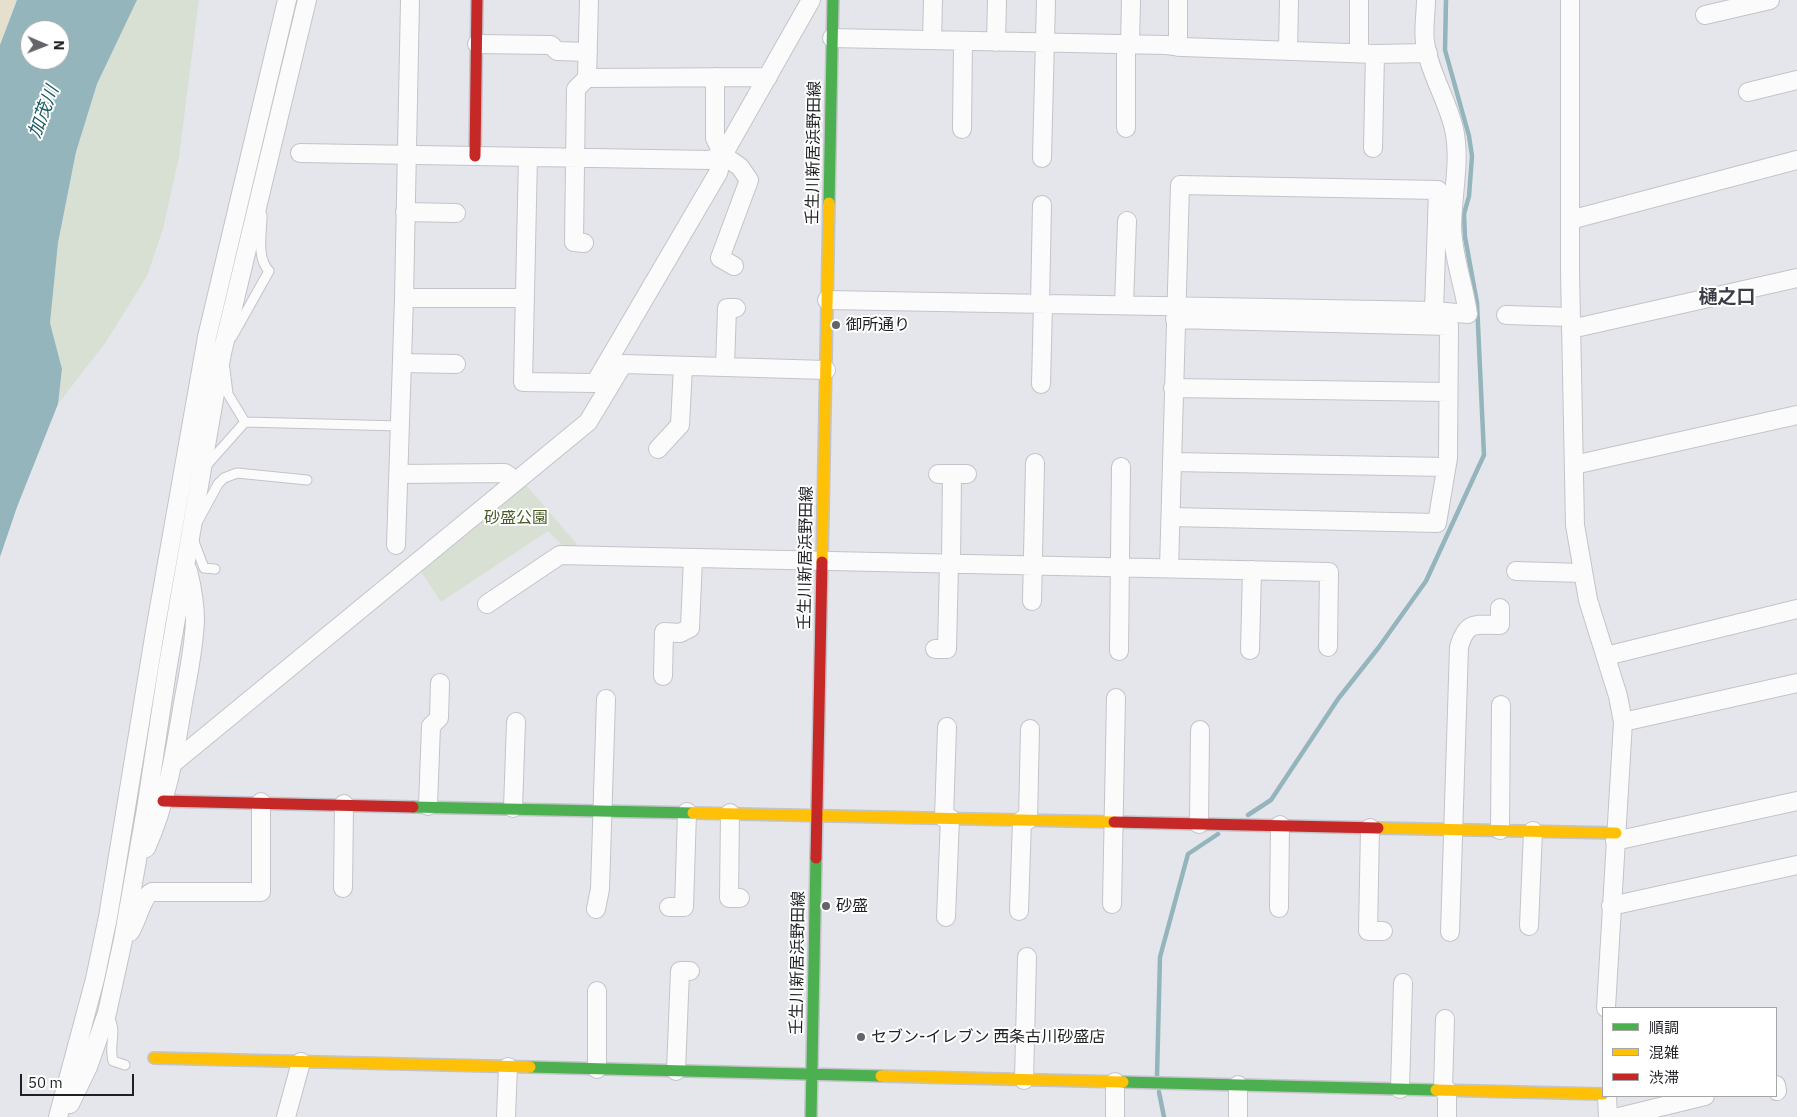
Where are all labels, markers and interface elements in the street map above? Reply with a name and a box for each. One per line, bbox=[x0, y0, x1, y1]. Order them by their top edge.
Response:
north arrow bbox=[20, 20, 70, 70]
text: N bbox=[50, 40, 68, 50]
street label: 壬生川新居浜野田線 bbox=[803, 81, 825, 225]
water label: 加茂川 bbox=[24, 83, 64, 141]
district label: 樋之口 bbox=[1699, 287, 1755, 309]
place label: 御所通り bbox=[846, 315, 910, 335]
marker: 御所通り bbox=[830, 319, 842, 331]
street label: 壬生川新居浜野田線 bbox=[795, 486, 817, 630]
park label: 砂盛公園 bbox=[484, 508, 548, 528]
street label: 壬生川新居浜野田線 bbox=[787, 891, 809, 1035]
place label: 砂盛 bbox=[836, 896, 868, 916]
marker: 砂盛 bbox=[820, 900, 832, 912]
legend bbox=[1602, 1007, 1777, 1097]
text: 順調 bbox=[1649, 1018, 1679, 1037]
place label: セブン-イレブン 西条古川砂盛店 bbox=[871, 1027, 1105, 1047]
marker: セブン-イレブン 西条古川砂盛店 bbox=[855, 1031, 867, 1043]
text: 混雑 bbox=[1649, 1043, 1679, 1062]
scale bar bbox=[22, 1064, 136, 1096]
text: 渋滞 bbox=[1649, 1068, 1679, 1087]
text: 50 m bbox=[28, 1073, 63, 1092]

